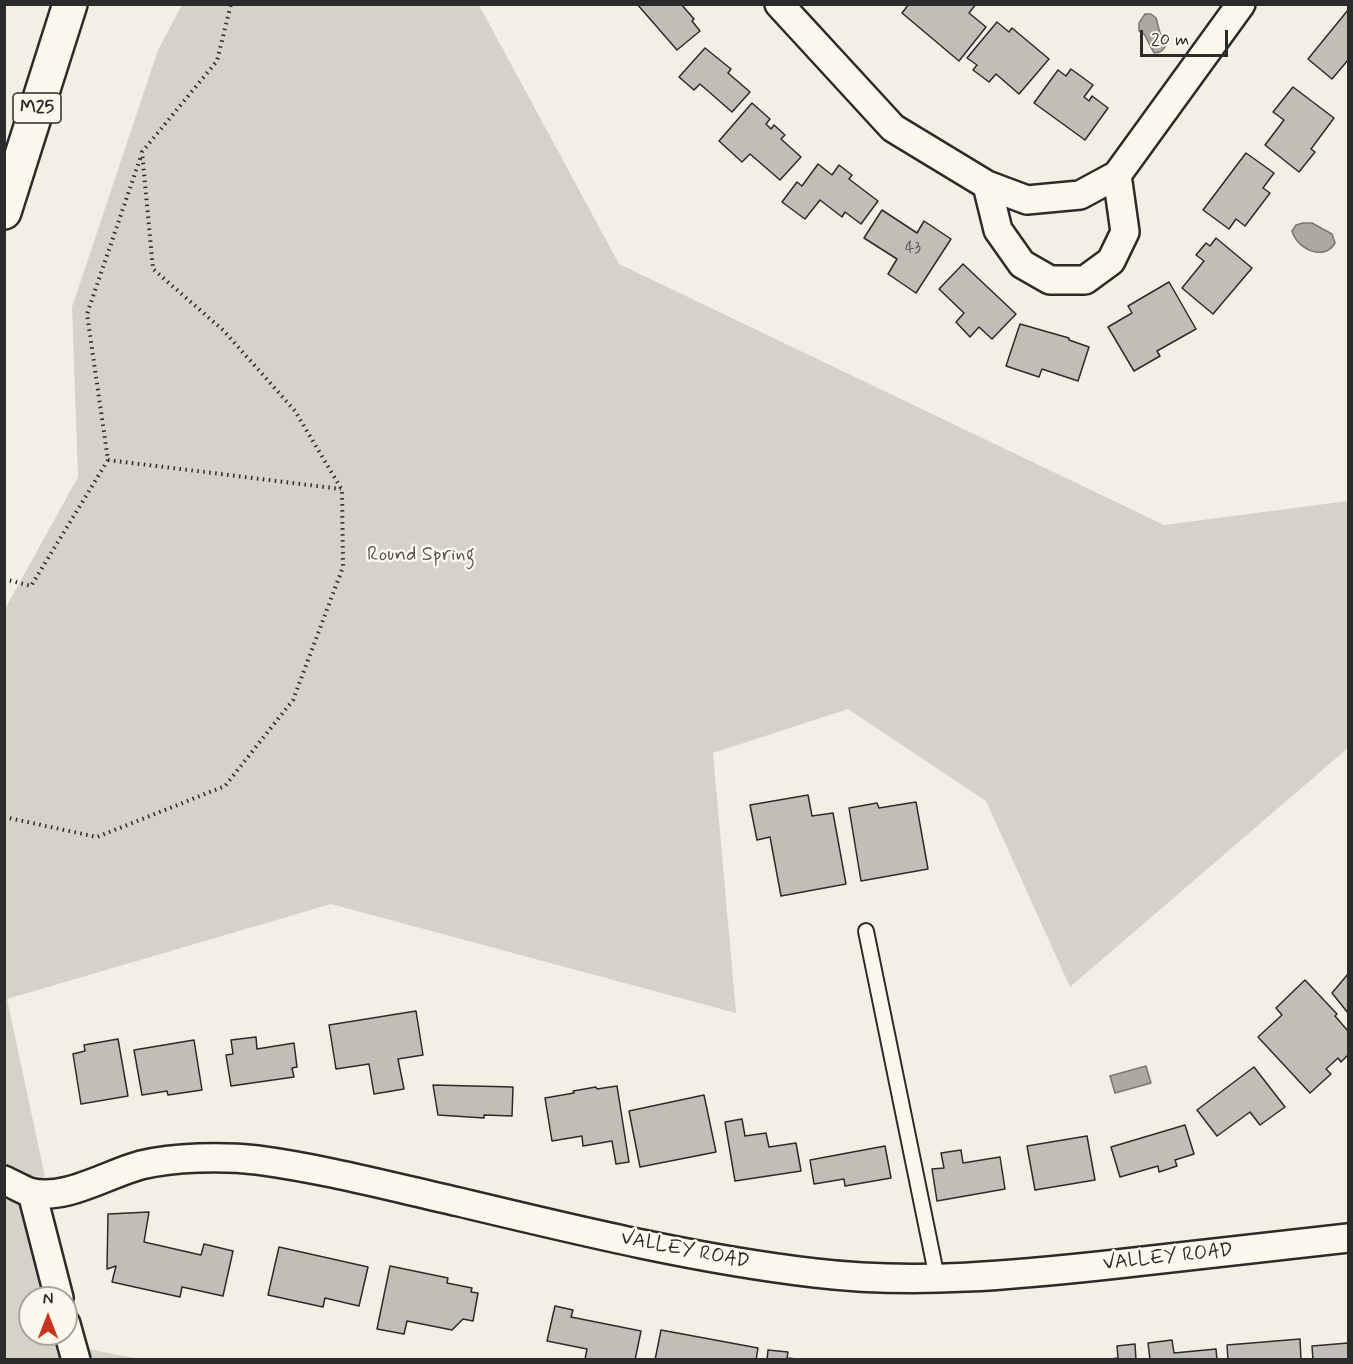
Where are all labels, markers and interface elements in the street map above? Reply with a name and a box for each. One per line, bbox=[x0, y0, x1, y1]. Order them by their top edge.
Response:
scale bar bbox=[1143, 18, 1232, 56]
text: 20 m bbox=[1151, 28, 1189, 52]
road number: M25 bbox=[13, 93, 61, 123]
house number: 43 bbox=[905, 239, 921, 259]
park label: Round Spring bbox=[367, 544, 475, 568]
street label: VALLEY ROAD bbox=[619, 1227, 751, 1275]
street label: VALLEY ROAD bbox=[1102, 1239, 1234, 1277]
north arrow bbox=[18, 1286, 78, 1346]
text: N bbox=[43, 1289, 53, 1310]

